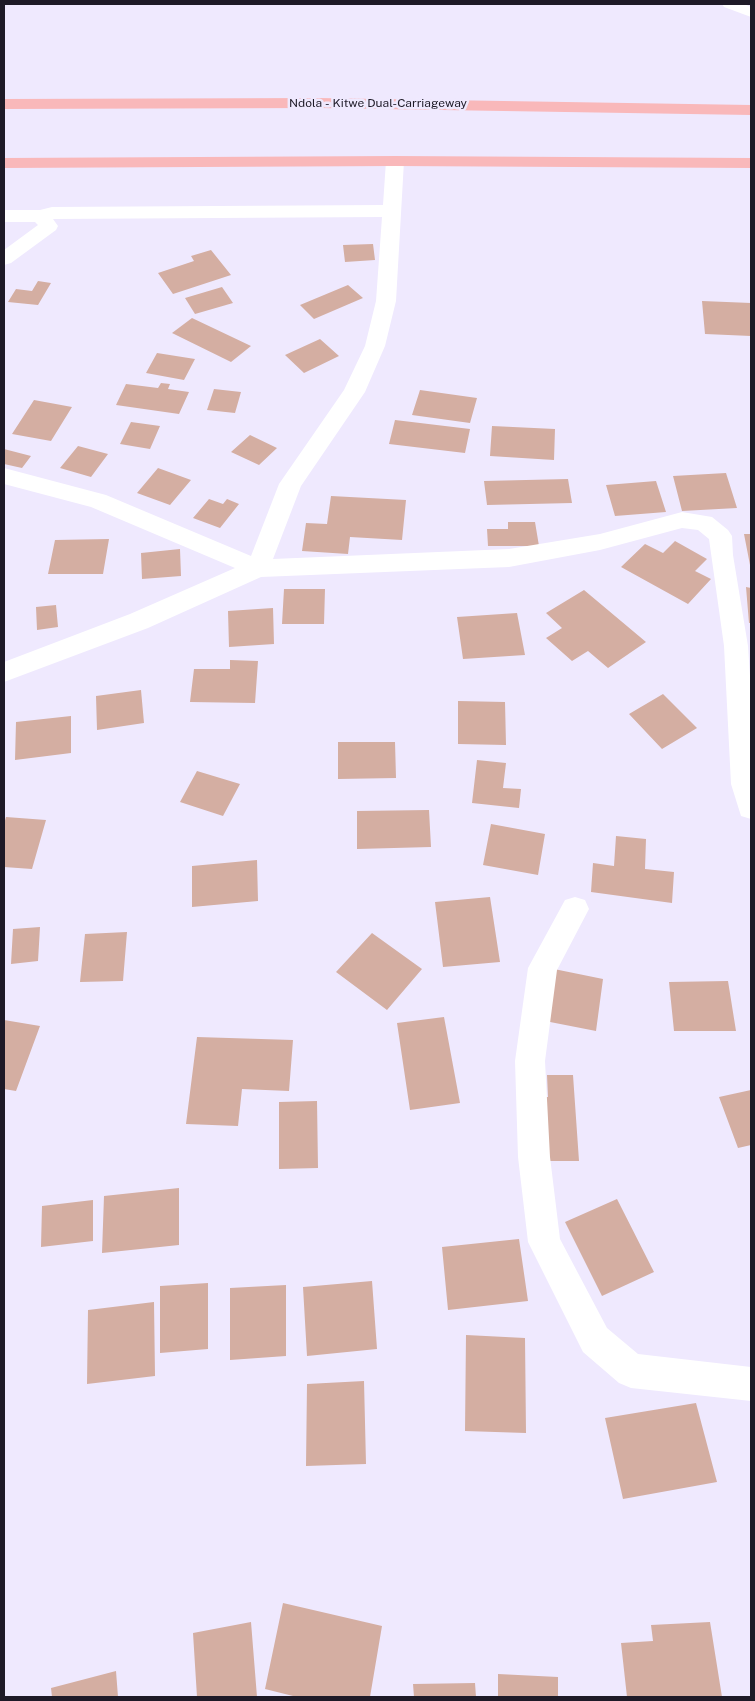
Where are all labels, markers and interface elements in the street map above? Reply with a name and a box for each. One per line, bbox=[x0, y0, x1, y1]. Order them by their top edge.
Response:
street label: Ndola - Kitwe Dual-Carriageway bbox=[289, 96, 467, 110]

